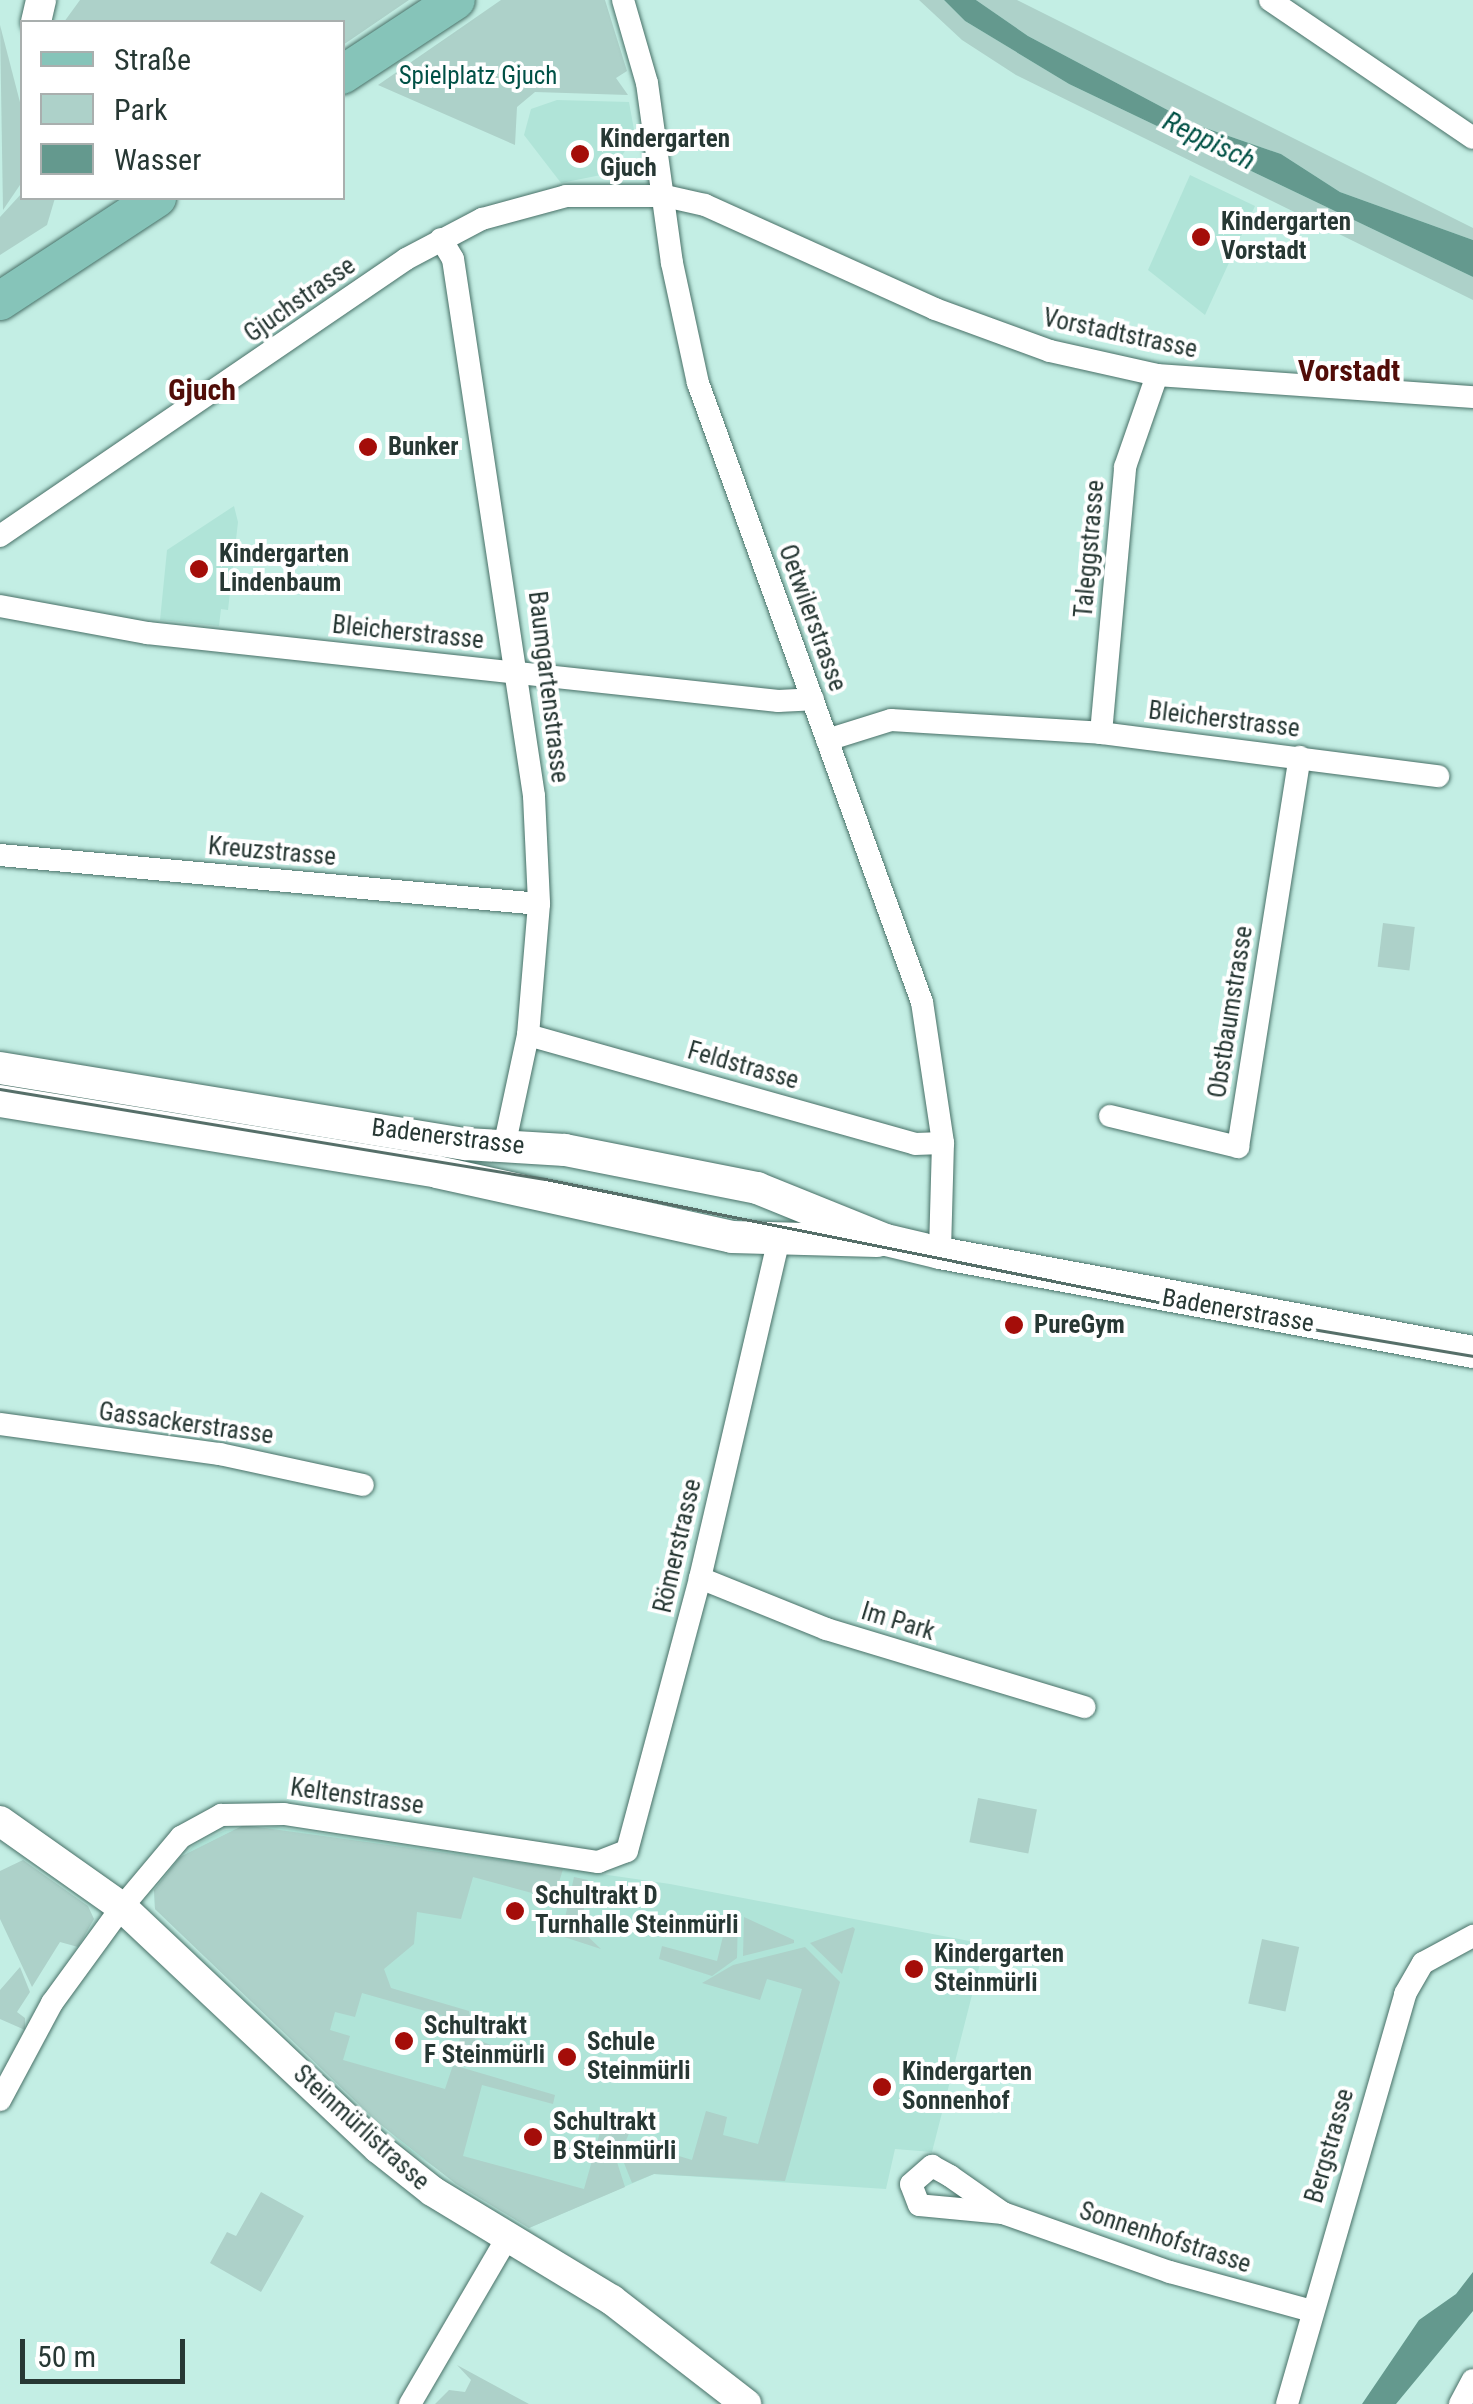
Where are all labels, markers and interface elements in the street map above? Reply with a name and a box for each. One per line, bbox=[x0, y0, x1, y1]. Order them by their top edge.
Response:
legend bbox=[20, 20, 345, 200]
text: Straße bbox=[114, 42, 191, 77]
park label: Spielplatz Gjuch bbox=[399, 61, 557, 91]
text: Park bbox=[114, 92, 168, 127]
water label: Reppisch bbox=[1157, 104, 1261, 178]
place label: Kindergarten Gjuch bbox=[600, 125, 730, 184]
text: Wasser bbox=[114, 142, 201, 177]
marker: Kindergarten Gjuch bbox=[569, 143, 591, 165]
place label: Kindergarten Vorstadt bbox=[1221, 208, 1351, 267]
marker: Kindergarten Vorstadt bbox=[1190, 226, 1212, 248]
street label: Gjuchstrasse bbox=[239, 251, 361, 349]
street label: Vorstadtstrasse bbox=[1040, 303, 1200, 365]
district label: Vorstadt bbox=[1298, 353, 1400, 389]
district label: Gjuch bbox=[168, 372, 236, 408]
place label: Bunker bbox=[388, 432, 459, 462]
marker: Bunker bbox=[357, 436, 379, 458]
street label: Taleggstrasse bbox=[1069, 479, 1111, 619]
place label: Kindergarten Lindenbaum bbox=[219, 540, 349, 599]
street label: Oetwilerstrasse bbox=[772, 541, 852, 695]
marker: Kindergarten Lindenbaum bbox=[188, 558, 210, 580]
street label: Baumgartenstrasse bbox=[521, 590, 575, 784]
street label: Bleicherstrasse bbox=[331, 610, 485, 656]
street label: Bleicherstrasse bbox=[1147, 696, 1301, 744]
street label: Kreuzstrasse bbox=[207, 831, 337, 873]
street label: Obstbaumstrasse bbox=[1203, 924, 1259, 1100]
street label: Feldstrasse bbox=[684, 1036, 802, 1096]
street label: Badenerstrasse bbox=[370, 1113, 526, 1161]
street label: Badenerstrasse bbox=[1160, 1283, 1316, 1339]
place label: PureGym bbox=[1034, 1310, 1125, 1340]
marker: PureGym bbox=[1003, 1314, 1025, 1336]
street label: Gassackerstrasse bbox=[97, 1397, 275, 1451]
street label: Römerstrasse bbox=[648, 1476, 708, 1616]
street label: Im Park bbox=[858, 1597, 938, 1647]
street label: Keltenstrasse bbox=[288, 1773, 426, 1821]
place label: Schultrakt D Turnhalle Steinmürli bbox=[535, 1882, 738, 1941]
marker: Schultrakt D Turnhalle Steinmürli bbox=[504, 1900, 526, 1922]
place label: Kindergarten Steinmürli bbox=[934, 1940, 1064, 1999]
marker: Kindergarten Steinmürli bbox=[903, 1958, 925, 1980]
place label: Schultrakt F Steinmürli bbox=[424, 2012, 545, 2071]
place label: Schule Steinmürli bbox=[587, 2028, 690, 2087]
marker: Schultrakt F Steinmürli bbox=[393, 2030, 415, 2052]
marker: Schule Steinmürli bbox=[556, 2046, 578, 2068]
place label: Kindergarten Sonnenhof bbox=[902, 2058, 1032, 2117]
street label: Steinmürlistrasse bbox=[287, 2059, 435, 2197]
marker: Kindergarten Sonnenhof bbox=[871, 2076, 893, 2098]
street label: Bergstrasse bbox=[1299, 2085, 1361, 2207]
place label: Schultrakt B Steinmürli bbox=[553, 2108, 676, 2167]
marker: Schultrakt B Steinmürli bbox=[522, 2126, 544, 2148]
street label: Sonnenhofstrasse bbox=[1075, 2196, 1255, 2280]
scale bar bbox=[25, 2319, 190, 2381]
text: 50 m bbox=[37, 2339, 96, 2374]

